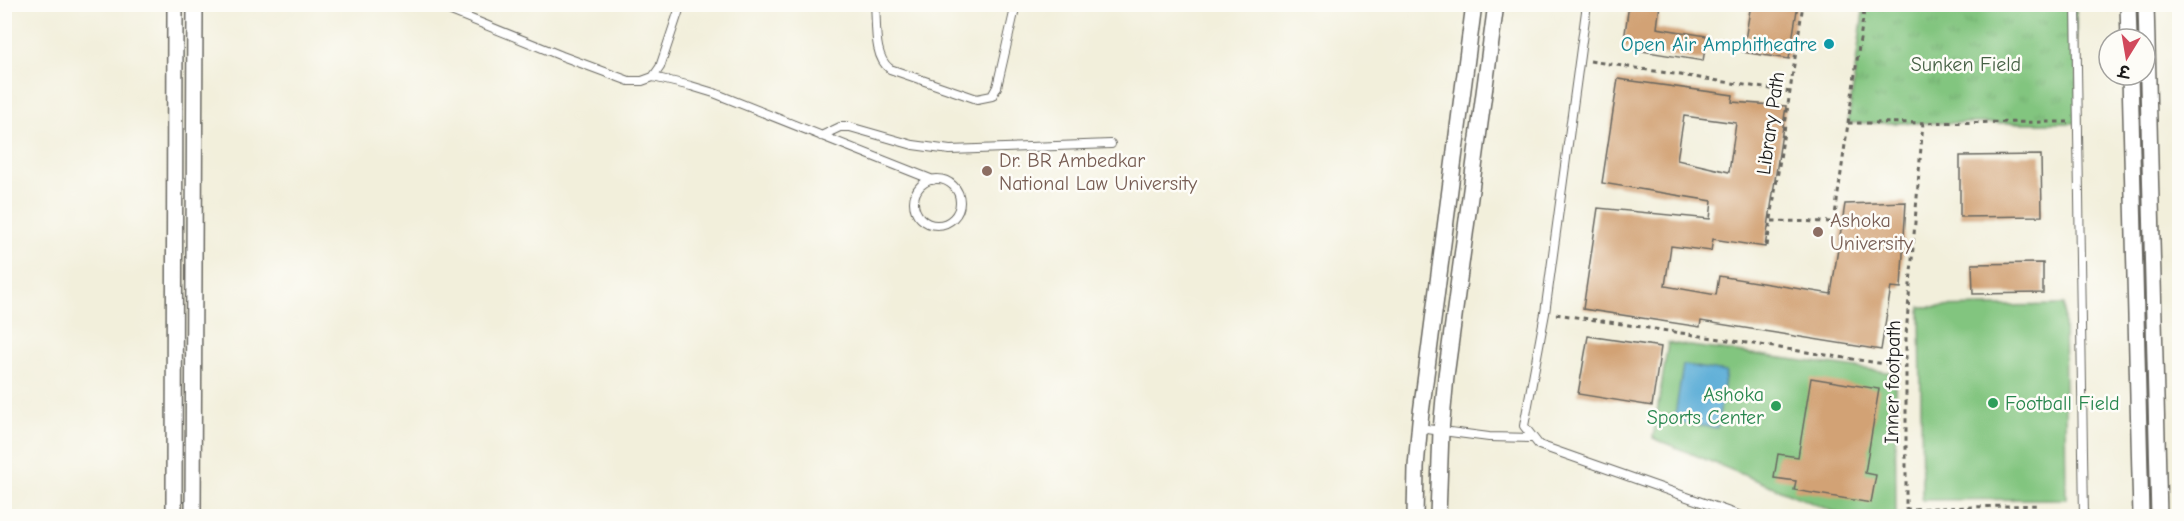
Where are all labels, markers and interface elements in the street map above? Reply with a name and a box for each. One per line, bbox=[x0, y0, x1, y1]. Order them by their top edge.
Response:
north arrow bbox=[2097, 27, 2157, 87]
place label: Open Air Amphitheatre bbox=[1621, 33, 1817, 56]
marker: Open Air Amphitheatre bbox=[1822, 37, 1836, 51]
park label: Sunken Field bbox=[1911, 53, 2021, 76]
text: उ bbox=[2116, 61, 2133, 81]
street label: Library Path bbox=[1752, 70, 1789, 176]
place label: Dr. BR Ambedkar National Law University bbox=[999, 149, 1197, 195]
marker: Dr. BR Ambedkar National Law University bbox=[980, 164, 994, 178]
place label: Ashoka University bbox=[1830, 209, 1913, 255]
marker: Ashoka University bbox=[1811, 225, 1825, 239]
street label: Inner footpath bbox=[1880, 320, 1905, 444]
place label: Ashoka Sports Center bbox=[1647, 383, 1764, 429]
place label: Football Field bbox=[2005, 392, 2120, 415]
marker: Football Field bbox=[1986, 396, 2000, 410]
marker: Ashoka Sports Center bbox=[1769, 399, 1783, 413]

